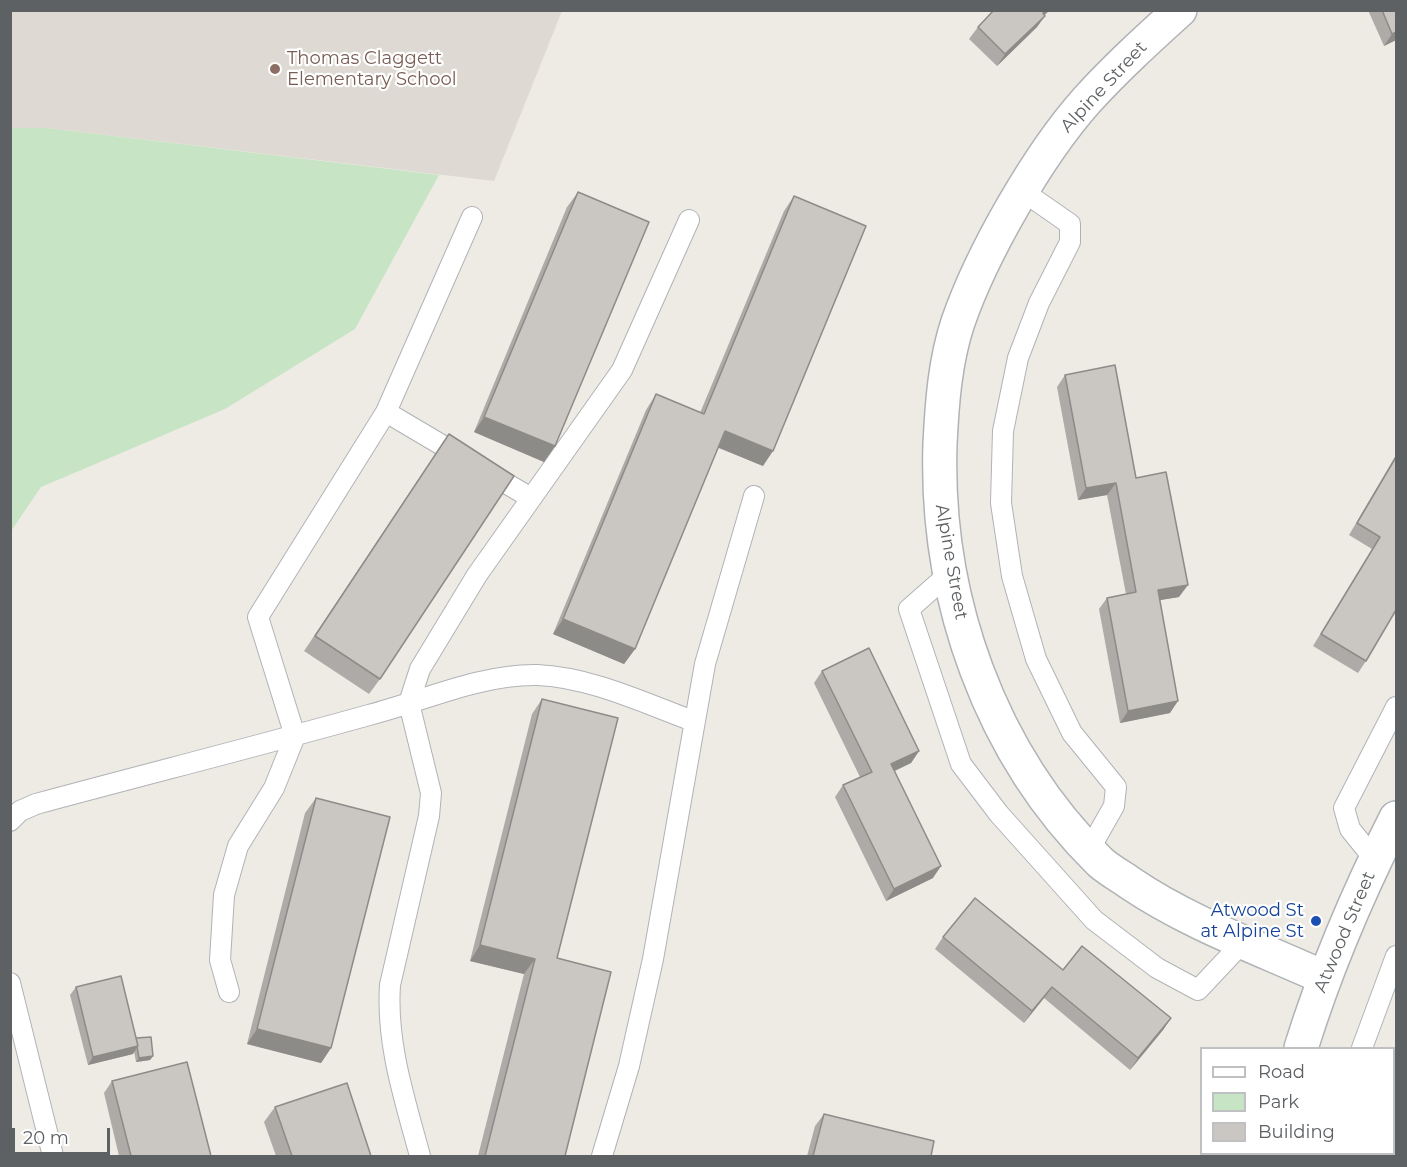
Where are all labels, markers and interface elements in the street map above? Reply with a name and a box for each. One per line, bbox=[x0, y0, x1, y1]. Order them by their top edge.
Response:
street label: Alpine Street bbox=[1056, 37, 1152, 137]
place label: Thomas Claggett Elementary School bbox=[287, 48, 457, 90]
marker: Thomas Claggett Elementary School bbox=[268, 62, 282, 76]
street label: Alpine Street bbox=[930, 503, 972, 621]
street label: Atwood Street bbox=[1310, 868, 1380, 996]
place label: Atwood St at Alpine St bbox=[1200, 900, 1304, 942]
marker: Atwood St at Alpine St bbox=[1309, 914, 1323, 928]
legend bbox=[1200, 1047, 1395, 1155]
text: Road bbox=[1258, 1061, 1305, 1083]
text: Park bbox=[1258, 1091, 1299, 1113]
scale bar bbox=[15, 1116, 112, 1154]
text: Building bbox=[1258, 1121, 1335, 1143]
text: 20 m bbox=[23, 1127, 69, 1149]

